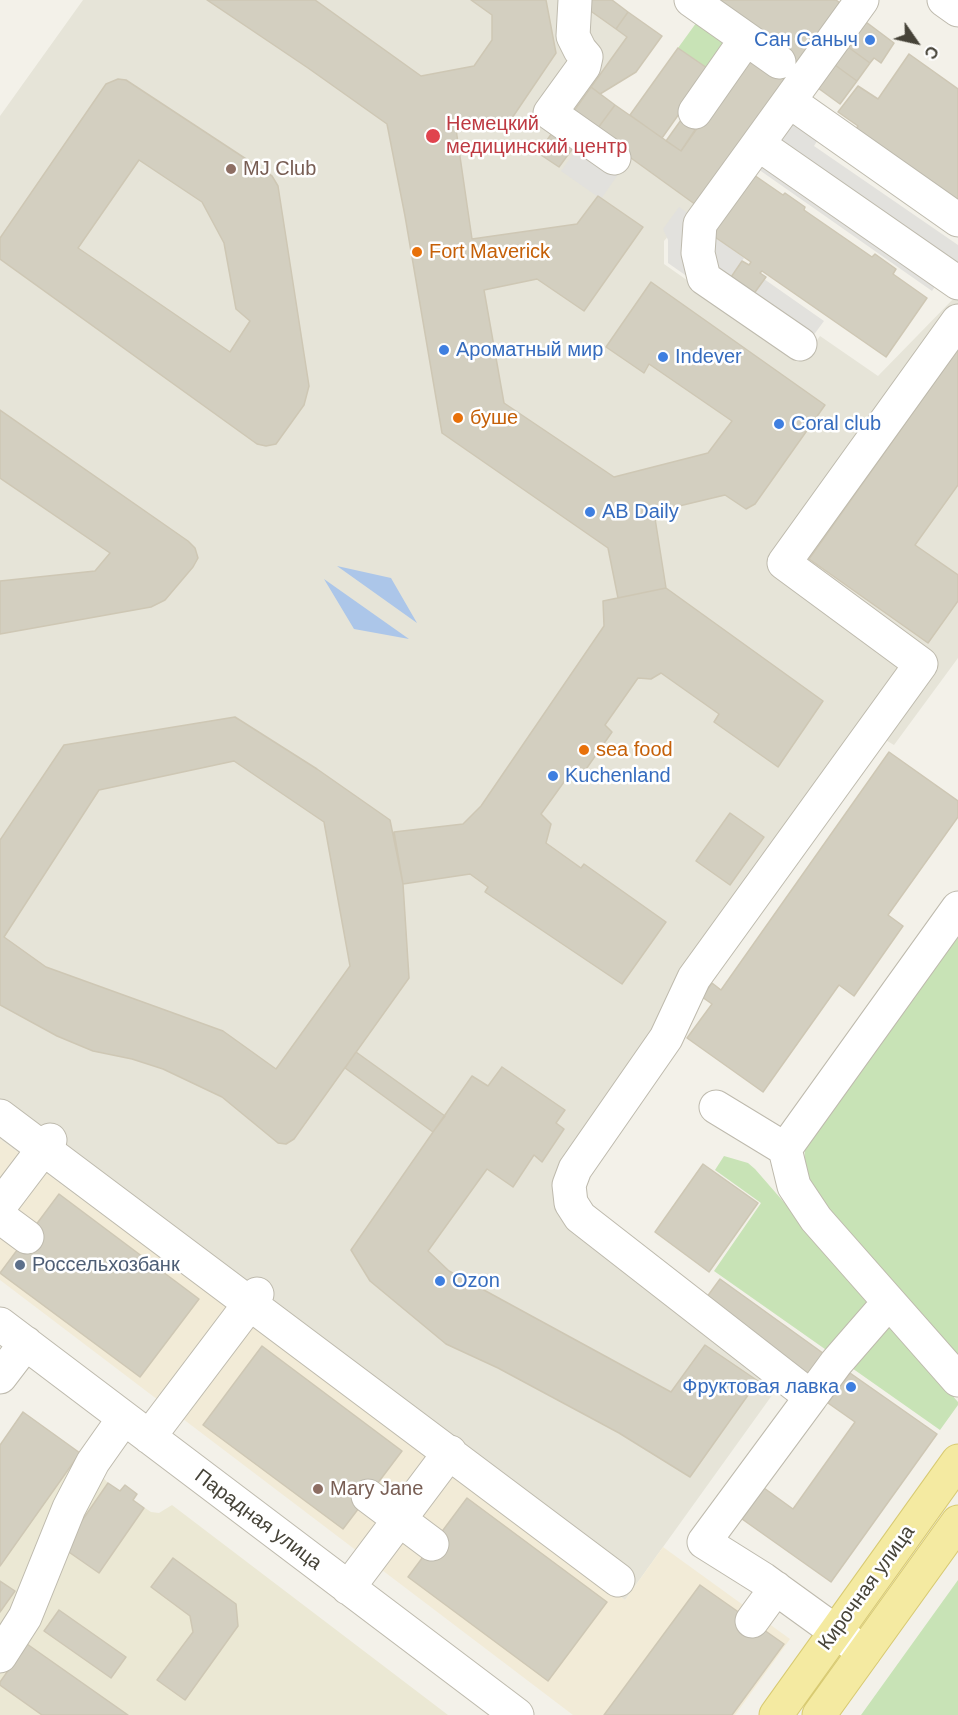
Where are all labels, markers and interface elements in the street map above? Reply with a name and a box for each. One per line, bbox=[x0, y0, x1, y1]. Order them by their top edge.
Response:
north arrow bbox=[886, 12, 946, 72]
place label: Сан Саныч bbox=[754, 28, 858, 52]
marker: Сан Саныч bbox=[863, 33, 877, 47]
text: С bbox=[921, 43, 942, 62]
place label: Немецкий медицинский центр bbox=[446, 112, 627, 159]
marker: Немецкий медицинский центр bbox=[424, 127, 442, 145]
place label: MJ Club bbox=[243, 157, 316, 181]
marker: MJ Club bbox=[224, 162, 238, 176]
place label: Fort Maverick bbox=[429, 240, 550, 264]
marker: Fort Maverick bbox=[410, 245, 424, 259]
place label: Ароматный мир bbox=[456, 338, 603, 362]
marker: Ароматный мир bbox=[437, 343, 451, 357]
place label: Indever bbox=[675, 345, 742, 369]
marker: Indever bbox=[656, 350, 670, 364]
place label: буше bbox=[470, 406, 518, 430]
marker: буше bbox=[451, 411, 465, 425]
place label: Coral club bbox=[791, 412, 881, 436]
marker: Coral club bbox=[772, 417, 786, 431]
place label: АВ Daily bbox=[602, 500, 679, 524]
marker: АВ Daily bbox=[583, 505, 597, 519]
place label: sea food bbox=[596, 738, 673, 762]
marker: sea food bbox=[577, 743, 591, 757]
place label: Kuchenland bbox=[565, 764, 671, 788]
marker: Kuchenland bbox=[546, 769, 560, 783]
place label: Россельхозбанк bbox=[32, 1253, 180, 1277]
marker: Россельхозбанк bbox=[13, 1258, 27, 1272]
place label: Ozon bbox=[452, 1269, 500, 1293]
marker: Ozon bbox=[433, 1274, 447, 1288]
place label: Фруктовая лавка bbox=[682, 1375, 839, 1399]
marker: Фруктовая лавка bbox=[844, 1380, 858, 1394]
street label: Парадная улица bbox=[190, 1464, 326, 1576]
place label: Mary Jane bbox=[330, 1477, 423, 1501]
marker: Mary Jane bbox=[311, 1482, 325, 1496]
street label: Кирочная улица bbox=[814, 1521, 920, 1655]

